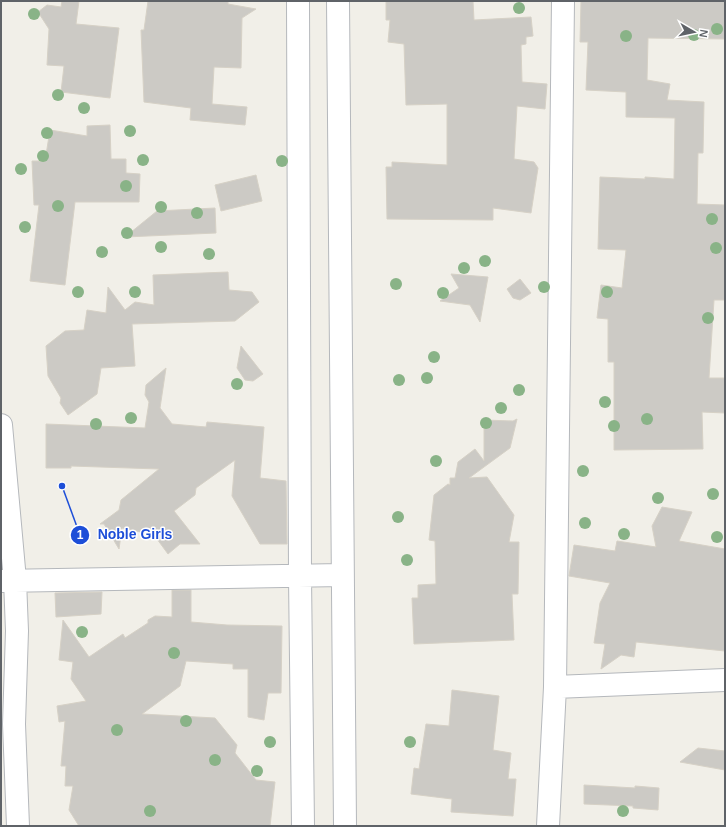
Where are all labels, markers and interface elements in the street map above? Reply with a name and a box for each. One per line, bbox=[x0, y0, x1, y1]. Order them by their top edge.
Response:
north arrow bbox=[674, 12, 714, 52]
text: N bbox=[697, 29, 710, 38]
callout: Noble Girls bbox=[70, 522, 181, 548]
text: Noble Girls bbox=[98, 526, 173, 542]
text: 1 bbox=[77, 528, 84, 542]

